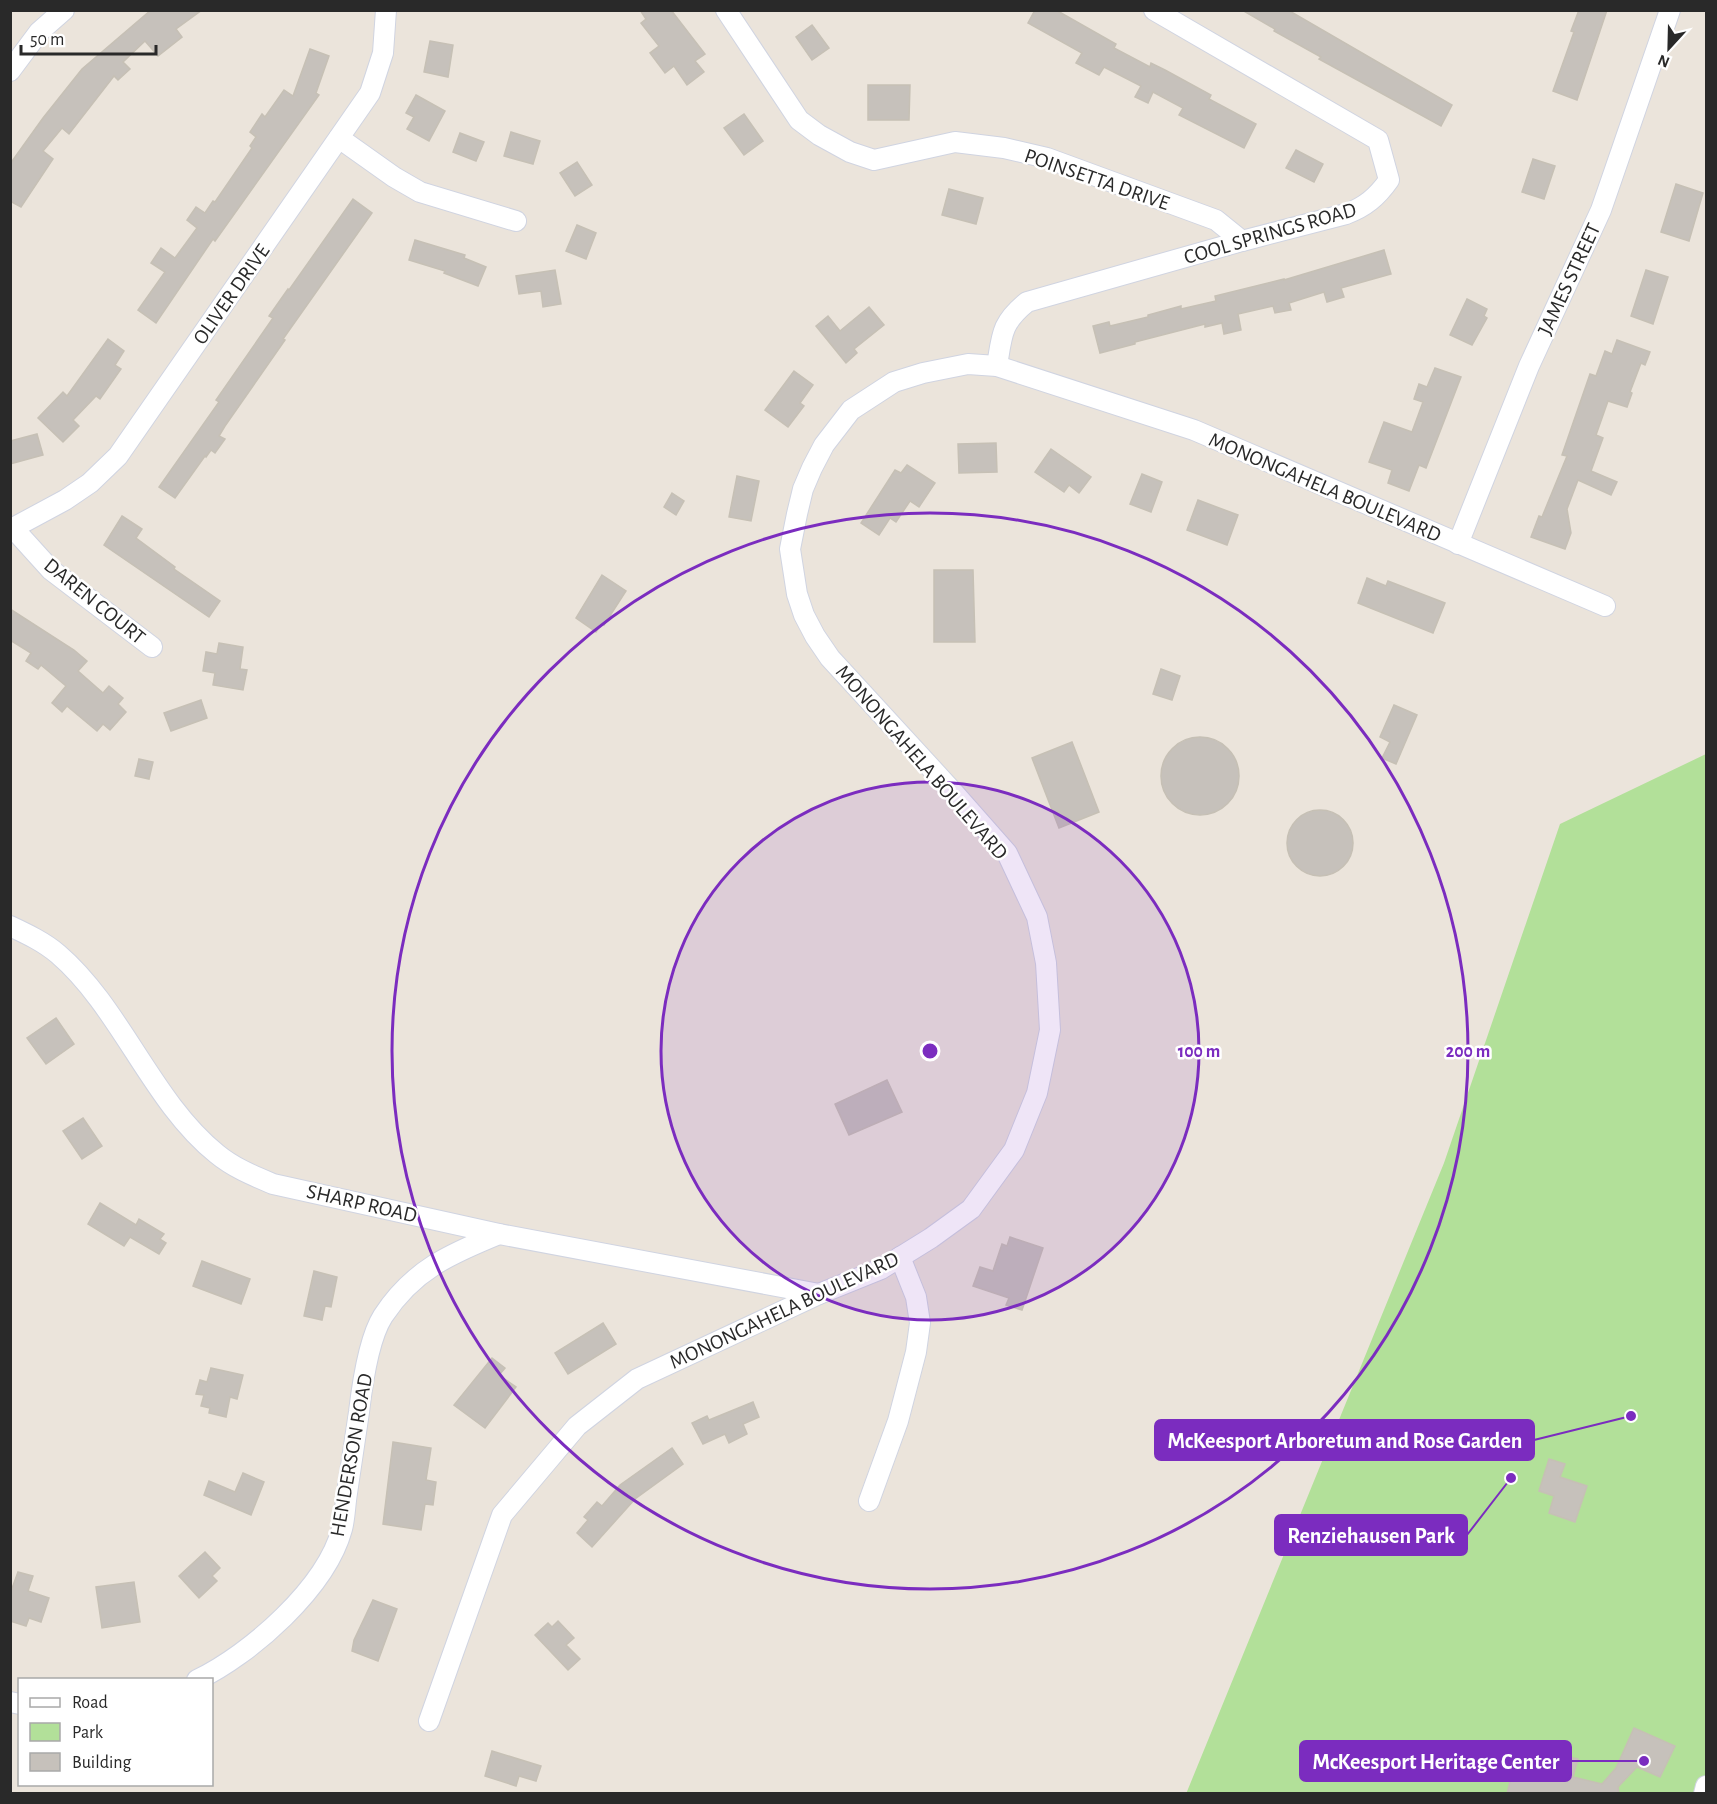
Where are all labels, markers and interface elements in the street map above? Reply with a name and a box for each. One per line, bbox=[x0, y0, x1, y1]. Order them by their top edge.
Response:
scale bar bbox=[21, 18, 156, 56]
north arrow bbox=[1639, 18, 1699, 78]
text: 50 m bbox=[30, 31, 64, 49]
text: N bbox=[1656, 51, 1672, 70]
street label: POINSETTA DRIVE bbox=[1022, 145, 1172, 214]
street label: COOL SPRINGS ROAD bbox=[1182, 199, 1359, 268]
street label: JAMES STREET bbox=[1534, 220, 1604, 338]
street label: OLIVER DRIVE bbox=[189, 240, 274, 348]
street label: MONONGAHELA BOULEVARD bbox=[1206, 429, 1444, 546]
street label: DAREN COURT bbox=[40, 554, 149, 648]
street label: MONONGAHELA BOULEVARD bbox=[832, 661, 1012, 864]
centre of rings bbox=[920, 1041, 940, 1061]
text: 100 m bbox=[1178, 1043, 1220, 1061]
text: 200 m bbox=[1446, 1043, 1490, 1061]
street label: SHARP ROAD bbox=[305, 1181, 419, 1226]
street label: MONONGAHELA BOULEVARD bbox=[666, 1248, 902, 1373]
street label: HENDERSON ROAD bbox=[327, 1372, 376, 1538]
callout: McKeesport Arboretum and Rose Garden bbox=[1155, 1420, 1534, 1460]
text: McKeesport Arboretum and Rose Garden bbox=[1168, 1430, 1522, 1452]
callout: Renziehausen Park bbox=[1275, 1515, 1467, 1555]
text: Renziehausen Park bbox=[1287, 1525, 1455, 1547]
legend bbox=[18, 1678, 213, 1786]
text: Road bbox=[72, 1694, 108, 1712]
text: Park bbox=[72, 1724, 104, 1742]
callout: McKeesport Heritage Center bbox=[1300, 1741, 1571, 1781]
text: McKeesport Heritage Center bbox=[1313, 1751, 1560, 1773]
text: Building bbox=[72, 1754, 132, 1772]

